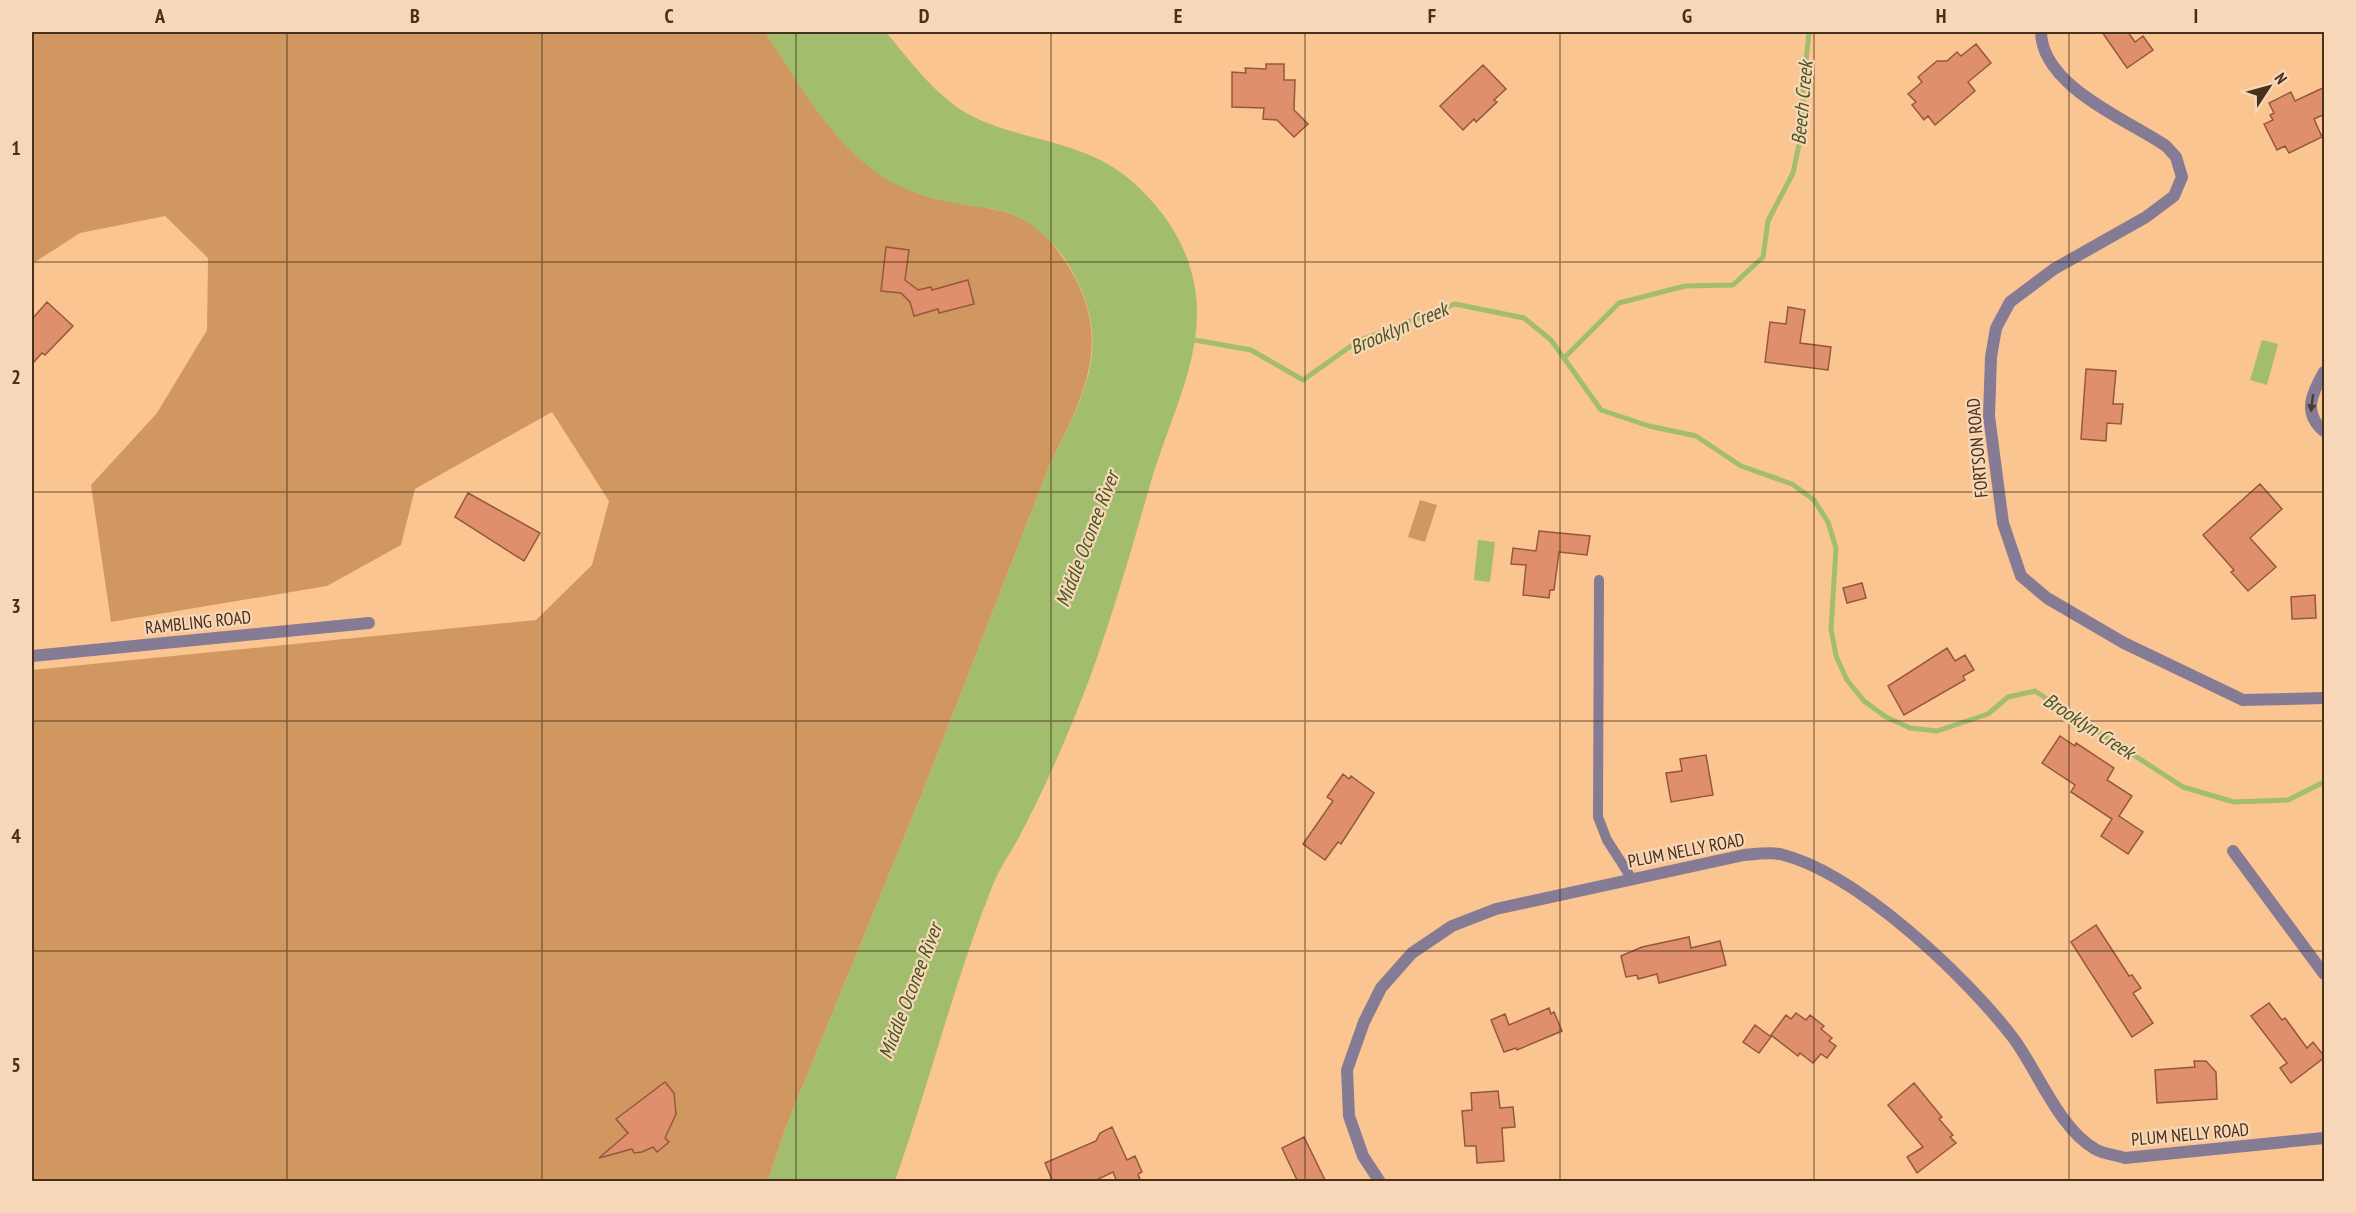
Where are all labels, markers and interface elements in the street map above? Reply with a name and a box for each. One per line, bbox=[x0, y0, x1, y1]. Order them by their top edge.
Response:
text: A bbox=[154, 3, 166, 29]
text: B bbox=[410, 3, 420, 29]
text: C bbox=[664, 3, 674, 29]
text: D bbox=[919, 3, 930, 29]
text: E bbox=[1174, 3, 1182, 29]
text: F bbox=[1428, 3, 1436, 29]
text: G bbox=[1682, 3, 1692, 29]
text: H bbox=[1936, 3, 1946, 29]
text: I bbox=[2194, 3, 2198, 29]
north arrow bbox=[2239, 57, 2299, 117]
water label: Beech Creek bbox=[1785, 58, 1819, 146]
text: N bbox=[2271, 69, 2292, 88]
text: 1 bbox=[11, 135, 21, 161]
water label: Brooklyn Creek bbox=[1346, 295, 1454, 360]
text: 2 bbox=[11, 364, 21, 390]
one-way arrow bbox=[2307, 393, 2317, 412]
street label: FORTSON ROAD bbox=[1961, 397, 1993, 499]
water label: Middle Oconee River bbox=[1049, 465, 1126, 610]
text: 3 bbox=[11, 593, 21, 619]
street label: RAMBLING ROAD bbox=[144, 605, 252, 639]
water label: Brooklyn Creek bbox=[2038, 687, 2141, 766]
text: 4 bbox=[11, 823, 21, 849]
street label: PLUM NELLY ROAD bbox=[1626, 827, 1746, 873]
water label: Middle Oconee River bbox=[872, 917, 949, 1062]
text: 5 bbox=[11, 1052, 21, 1078]
street label: PLUM NELLY ROAD bbox=[2130, 1117, 2250, 1151]

